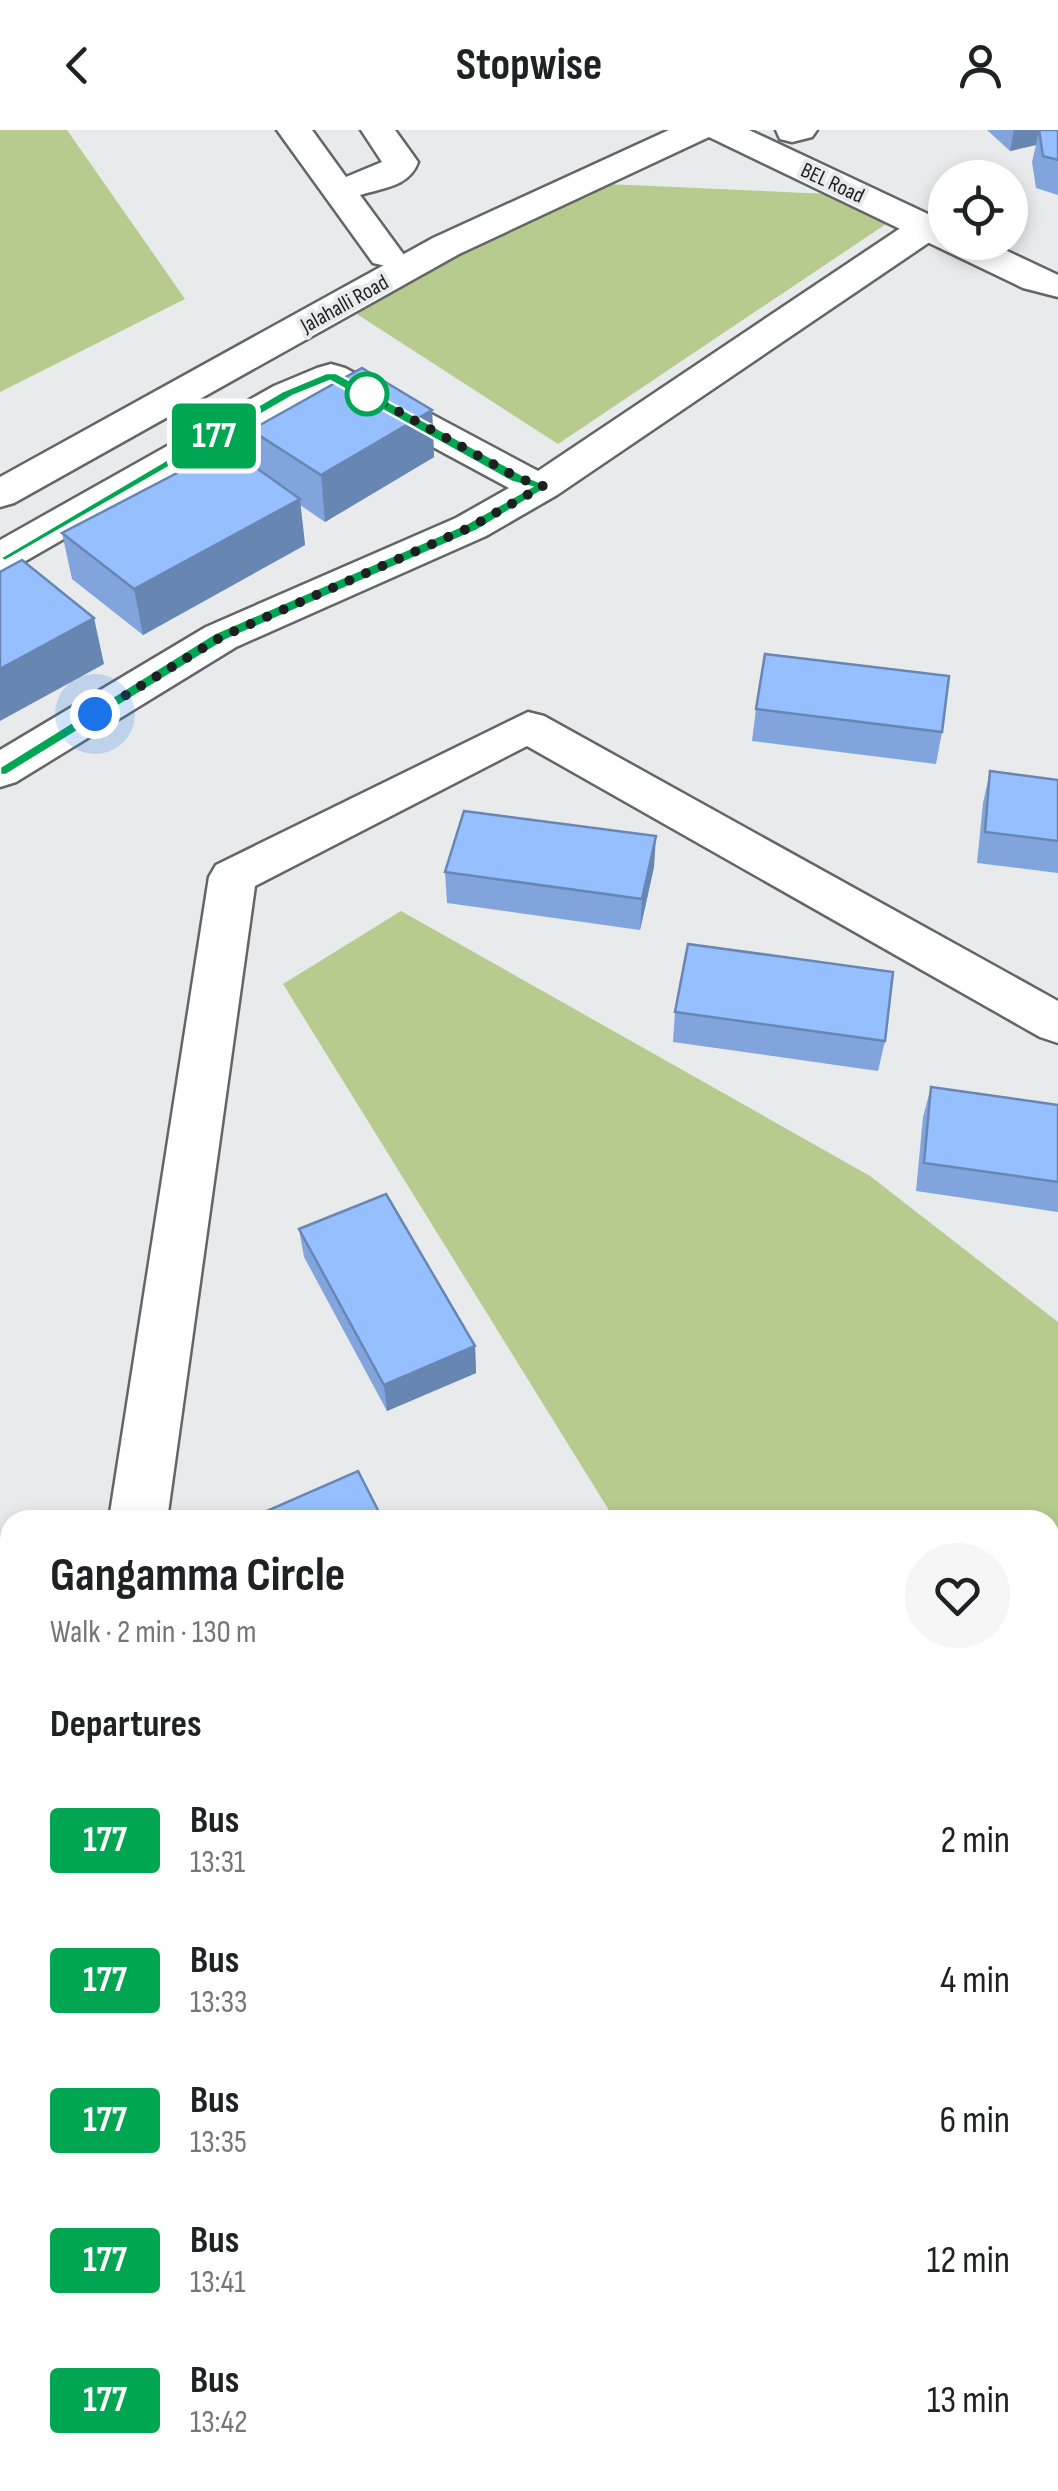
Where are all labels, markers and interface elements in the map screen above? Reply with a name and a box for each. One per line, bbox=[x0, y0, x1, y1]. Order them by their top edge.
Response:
icon: back bbox=[50, 38, 105, 93]
text: Stopwise bbox=[456, 38, 602, 93]
icon: person bbox=[953, 38, 1008, 93]
street label: BEL Road bbox=[796, 157, 869, 210]
map controls bbox=[928, 160, 1028, 260]
button: locate bbox=[928, 160, 1028, 260]
street label: Jalahalli Road bbox=[295, 269, 393, 340]
unlabelled marker bbox=[346, 373, 388, 415]
line badge: 177 bbox=[156, 404, 272, 468]
text: 177 bbox=[192, 415, 236, 458]
your location bbox=[70, 689, 120, 739]
button: heart bbox=[905, 1543, 1010, 1648]
text: Gangamma Circle bbox=[50, 1547, 345, 1604]
text: Walk · 2 min · 130 m bbox=[50, 1613, 257, 1652]
text: Departures bbox=[50, 1702, 202, 1747]
text: Bus bbox=[190, 1798, 239, 1843]
text: 2 min bbox=[941, 1818, 1010, 1863]
text: 177 bbox=[83, 1819, 127, 1862]
text: 13:31 bbox=[190, 1843, 245, 1882]
text: Bus bbox=[190, 1938, 239, 1983]
text: 4 min bbox=[940, 1958, 1010, 2003]
text: 177 bbox=[83, 1959, 127, 2002]
text: 13:33 bbox=[190, 1983, 248, 2022]
text: Bus bbox=[190, 2078, 239, 2123]
text: 6 min bbox=[940, 2098, 1010, 2143]
text: 177 bbox=[83, 2099, 127, 2142]
text: 13:35 bbox=[190, 2123, 247, 2162]
text: Bus bbox=[190, 2218, 239, 2263]
text: 12 min bbox=[927, 2238, 1010, 2283]
text: 177 bbox=[83, 2239, 127, 2282]
text: 13:41 bbox=[190, 2263, 245, 2302]
text: Bus bbox=[190, 2358, 239, 2403]
text: 13 min bbox=[927, 2378, 1010, 2423]
text: 177 bbox=[83, 2379, 127, 2422]
text: 13:42 bbox=[190, 2403, 247, 2442]

